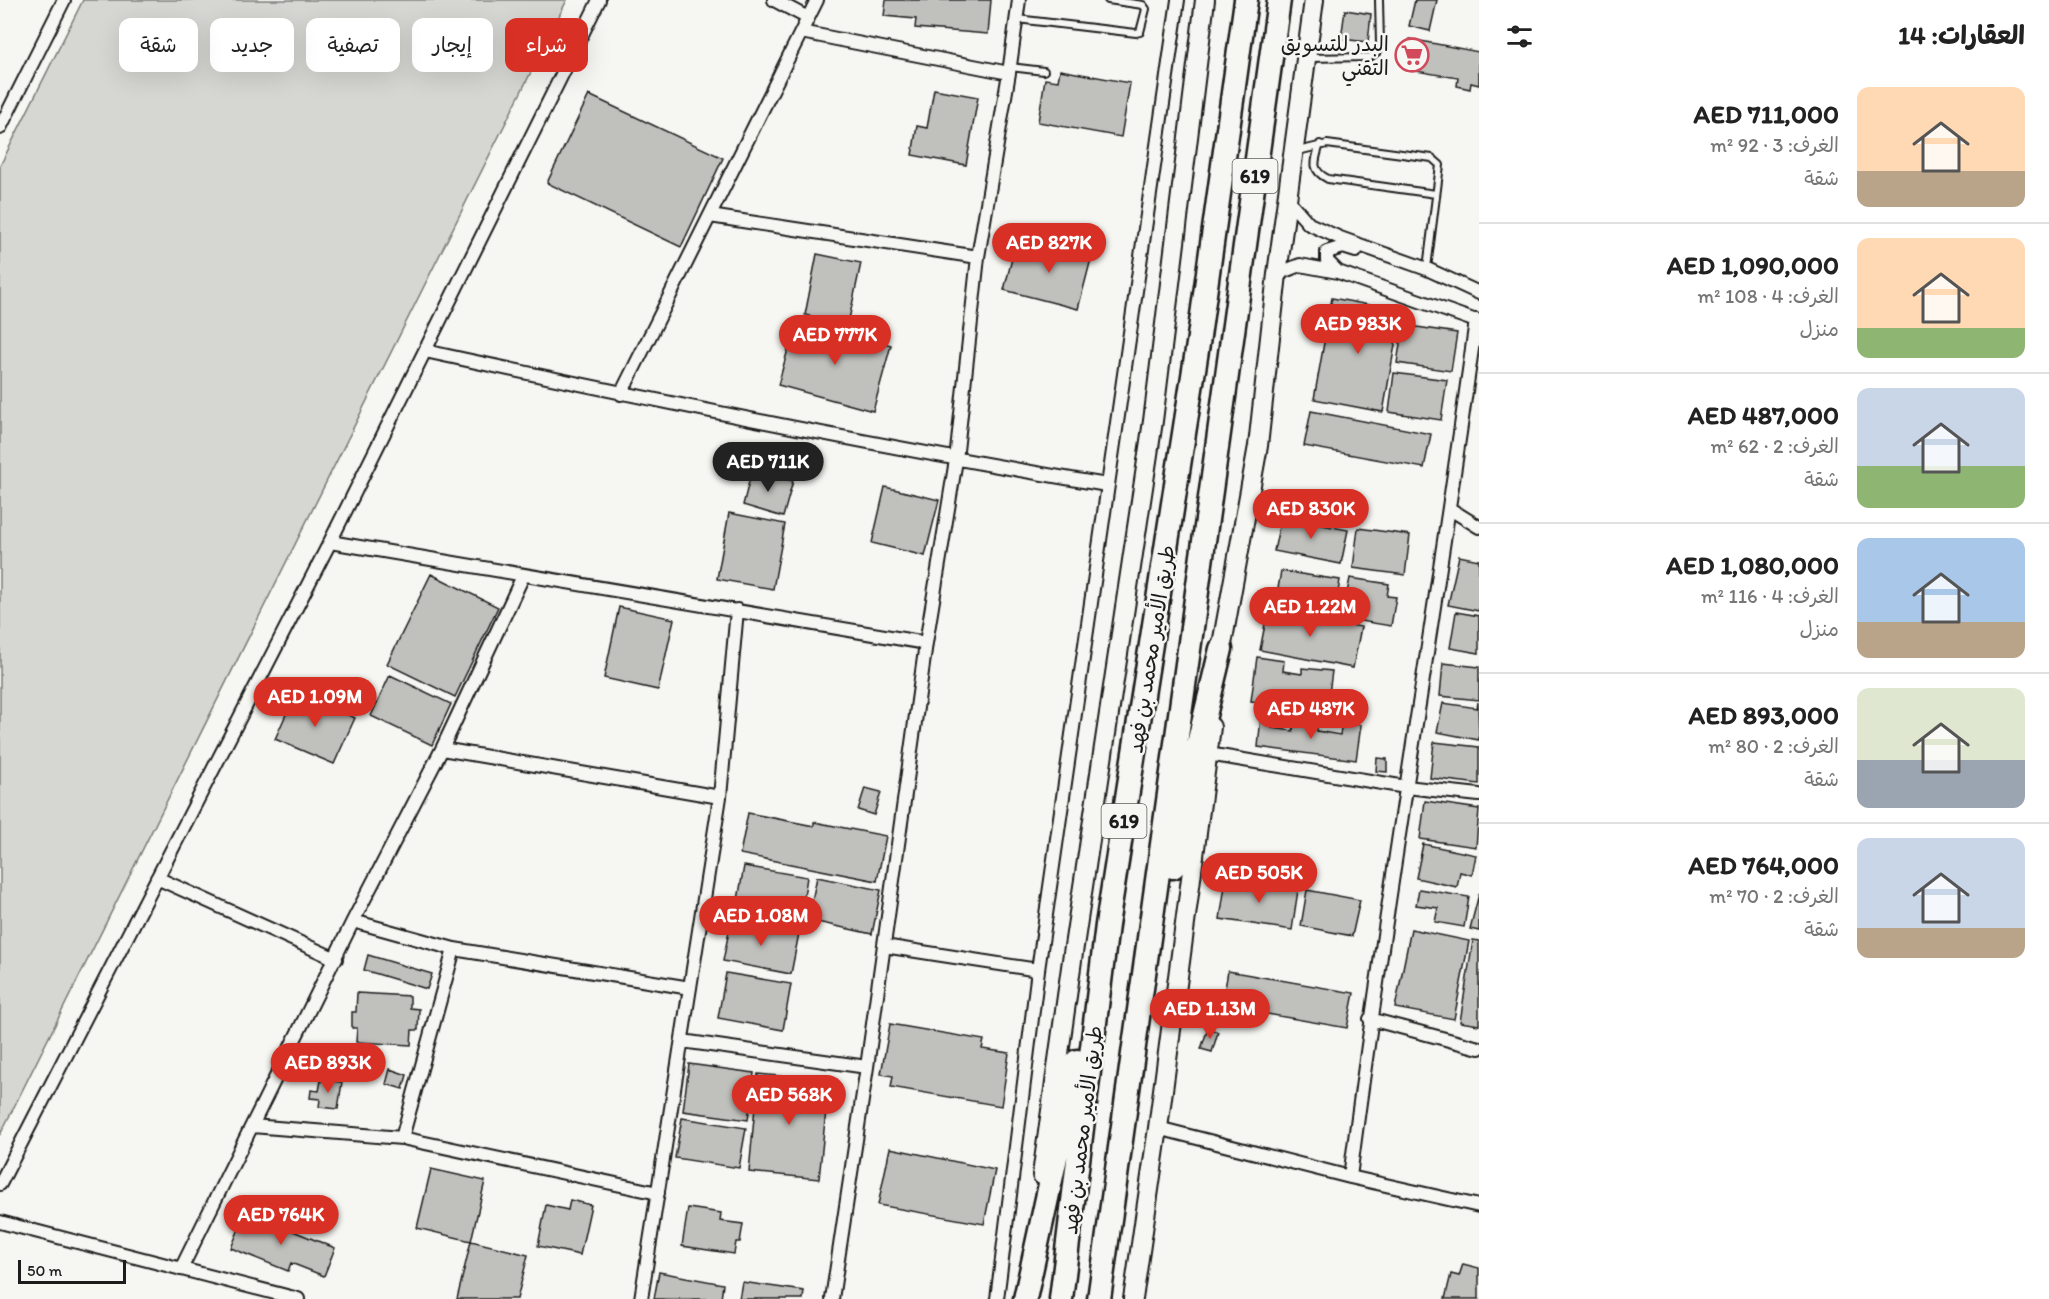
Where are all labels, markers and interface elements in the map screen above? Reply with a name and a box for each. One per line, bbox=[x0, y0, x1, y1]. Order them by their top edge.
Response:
chip: شقة bbox=[119, 18, 198, 72]
chip: جديد bbox=[210, 18, 294, 72]
chip: تصفية bbox=[306, 18, 400, 72]
chip: إيجار bbox=[412, 18, 493, 72]
chip: شراء bbox=[505, 18, 588, 72]
text: العقارات: 14 bbox=[1898, 19, 2025, 51]
icon: filters bbox=[1503, 20, 1536, 53]
place label: البدر للتسويق التقني bbox=[1281, 31, 1389, 87]
supermarket icon: البدر للتسويق التقني bbox=[1394, 37, 1430, 73]
text: AED 711,000 bbox=[1694, 98, 1839, 130]
icon: home bbox=[1905, 111, 1977, 183]
text: الغرف: 3 · 92 m² bbox=[1710, 133, 1839, 157]
road number: 619 bbox=[1232, 159, 1278, 193]
text: شقة bbox=[1804, 166, 1839, 190]
pin: AED 827K bbox=[987, 223, 1111, 274]
text: AED 827K bbox=[1006, 230, 1092, 254]
text: AED 1,090,000 bbox=[1667, 249, 1839, 281]
icon: home bbox=[1905, 262, 1977, 334]
text: الغرف: 4 · 108 m² bbox=[1698, 284, 1839, 308]
pin: AED 983K bbox=[1296, 304, 1420, 355]
text: AED 983K bbox=[1315, 311, 1401, 335]
pin: AED 777K bbox=[773, 315, 897, 366]
text: منزل bbox=[1800, 317, 1839, 341]
text: AED 777K bbox=[793, 322, 877, 346]
text: AED 487,000 bbox=[1688, 399, 1839, 431]
icon: home bbox=[1905, 412, 1977, 484]
text: الغرف: 2 · 62 m² bbox=[1710, 434, 1839, 458]
pin: AED 711K bbox=[706, 442, 830, 493]
text: AED 711K bbox=[727, 449, 809, 473]
text: شقة bbox=[1804, 467, 1839, 491]
pin: AED 830K bbox=[1249, 489, 1373, 540]
text: AED 830K bbox=[1267, 496, 1355, 520]
street label: طريق الأمير محمد بن فهد bbox=[1121, 543, 1181, 755]
text: AED 1,080,000 bbox=[1666, 549, 1839, 581]
icon: home bbox=[1905, 562, 1977, 634]
text: الغرف: 4 · 116 m² bbox=[1701, 584, 1839, 608]
pin: AED 1.22M bbox=[1241, 587, 1379, 638]
text: AED 1.22M bbox=[1263, 594, 1357, 618]
text: منزل bbox=[1800, 617, 1839, 641]
pin: AED 1.09M bbox=[246, 677, 384, 728]
text: AED 1.09M bbox=[268, 684, 362, 708]
pin: AED 487K bbox=[1249, 689, 1373, 740]
text: AED 487K bbox=[1267, 696, 1355, 720]
text: AED 893,000 bbox=[1689, 699, 1839, 731]
icon: home bbox=[1905, 712, 1977, 784]
text: الغرف: 2 · 80 m² bbox=[1708, 734, 1839, 758]
text: شقة bbox=[1804, 767, 1839, 791]
road number: 619 bbox=[1102, 804, 1146, 838]
text: AED 764,000 bbox=[1688, 849, 1839, 881]
pin: AED 505K bbox=[1197, 853, 1321, 904]
text: AED 505K bbox=[1215, 860, 1303, 884]
icon: home bbox=[1905, 862, 1977, 934]
text: الغرف: 2 · 70 m² bbox=[1709, 884, 1839, 908]
pin: AED 1.08M bbox=[692, 896, 830, 947]
text: AED 1.08M bbox=[713, 903, 809, 927]
text: شقة bbox=[1804, 917, 1839, 941]
pin: AED 1.13M bbox=[1141, 989, 1279, 1040]
text: AED 1.13M bbox=[1164, 996, 1256, 1020]
street label: طريق الأمير محمد بن فهد bbox=[1056, 1024, 1108, 1236]
pin: AED 893K bbox=[266, 1043, 390, 1094]
text: AED 893K bbox=[285, 1050, 371, 1074]
pin: AED 568K bbox=[727, 1075, 851, 1126]
text: AED 568K bbox=[746, 1082, 832, 1106]
pin: AED 764K bbox=[219, 1195, 343, 1246]
text: AED 764K bbox=[238, 1202, 324, 1226]
scale bar bbox=[18, 1257, 126, 1284]
text: 50 m bbox=[27, 1261, 62, 1280]

